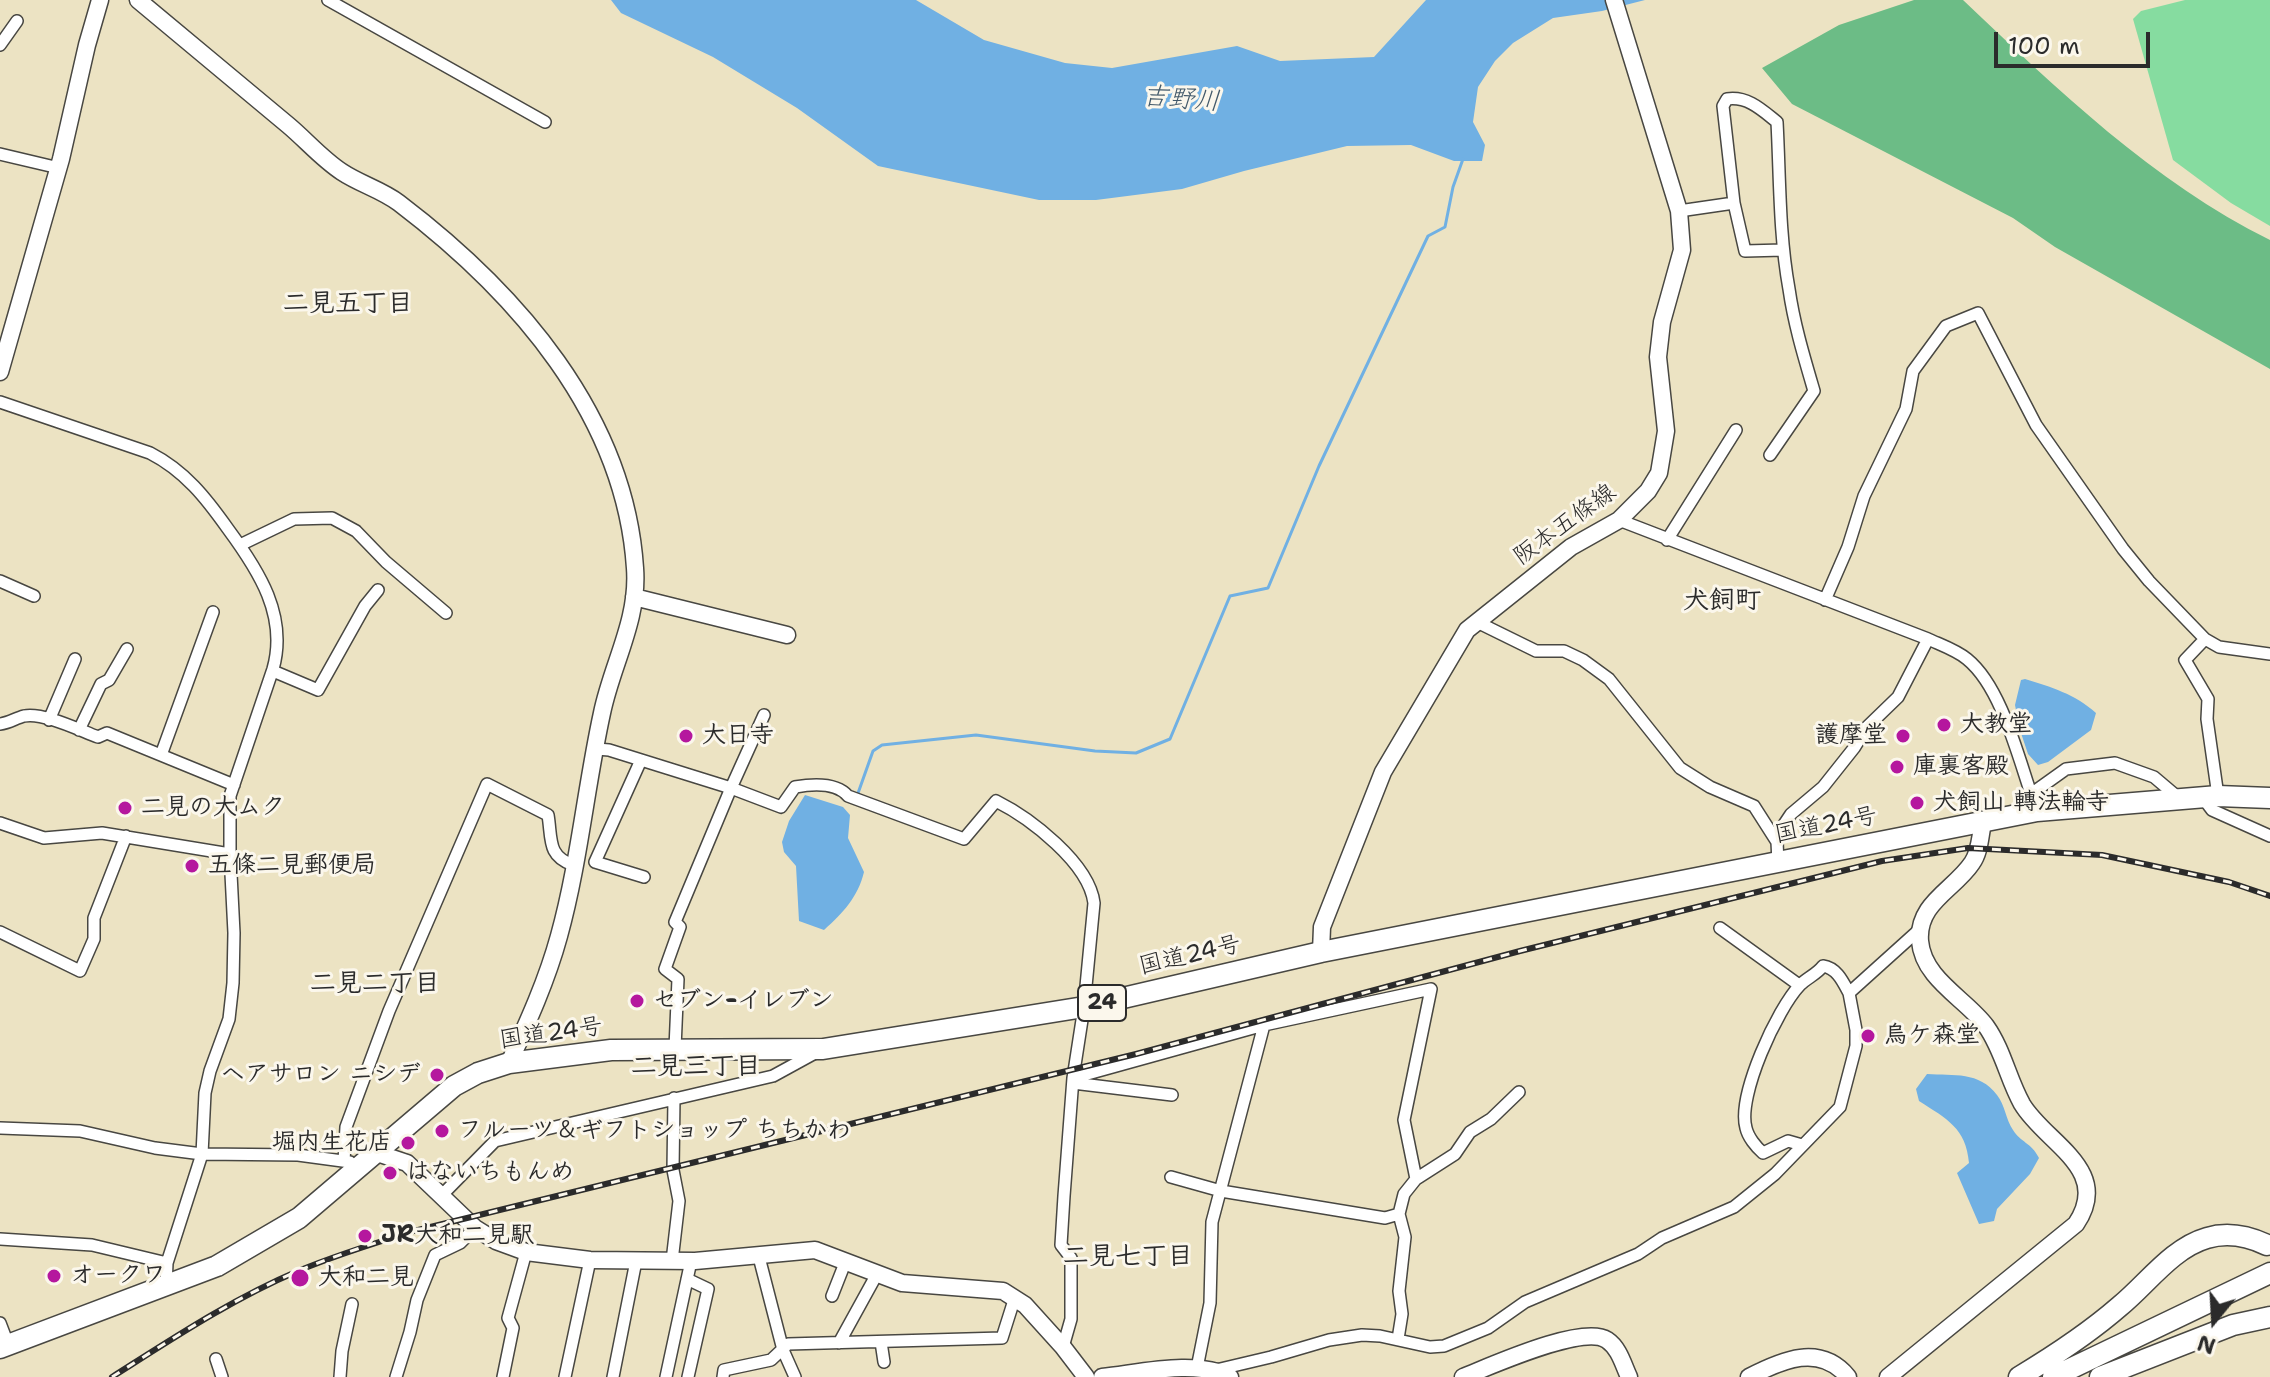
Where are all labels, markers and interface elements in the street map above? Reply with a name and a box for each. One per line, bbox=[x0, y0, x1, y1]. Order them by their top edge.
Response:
scale bar bbox=[1998, 16, 2154, 66]
text: 100 m bbox=[2008, 30, 2080, 62]
water label: 吉野川 bbox=[1141, 82, 1221, 118]
district label: 二見五丁目 bbox=[283, 288, 413, 320]
street label: 阪本五條線 bbox=[1508, 478, 1622, 572]
district label: 犬飼町 bbox=[1683, 585, 1761, 617]
place label: 大教堂 bbox=[1960, 711, 2032, 739]
marker: 大教堂 bbox=[1935, 716, 1953, 734]
place label: 大日寺 bbox=[702, 722, 774, 750]
place label: 護摩堂 bbox=[1815, 722, 1887, 750]
marker: 大日寺 bbox=[677, 727, 695, 745]
marker: 護摩堂 bbox=[1894, 727, 1912, 745]
place label: 庫裏客殿 bbox=[1913, 753, 2009, 781]
marker: 庫裏客殿 bbox=[1888, 758, 1906, 776]
place label: 犬飼山 轉法輪寺 bbox=[1933, 789, 2109, 817]
place label: 二見の大ムク bbox=[141, 794, 285, 822]
marker: 犬飼山 轉法輪寺 bbox=[1908, 794, 1926, 812]
marker: 二見の大ムク bbox=[116, 799, 134, 817]
street label: 国道24号 bbox=[1772, 802, 1880, 850]
place label: 五條二見郵便局 bbox=[208, 852, 376, 880]
marker: 五條二見郵便局 bbox=[183, 857, 201, 875]
street label: 国道24号 bbox=[1136, 930, 1244, 982]
district label: 二見二丁目 bbox=[310, 968, 440, 1000]
road number: 24 bbox=[1078, 985, 1126, 1021]
place label: セブン-イレブン bbox=[653, 987, 833, 1015]
marker: セブン-イレブン bbox=[628, 992, 646, 1010]
street label: 国道24号 bbox=[497, 1012, 605, 1056]
place label: 烏ケ森堂 bbox=[1884, 1022, 1980, 1050]
marker: 烏ケ森堂 bbox=[1859, 1027, 1877, 1045]
district label: 二見三丁目 bbox=[631, 1051, 761, 1083]
place label: ヘアサロン ニシデ bbox=[221, 1061, 421, 1089]
marker: ヘアサロン ニシデ bbox=[428, 1066, 446, 1084]
place label: フルーツ＆ギフトショップ ちちかわ bbox=[458, 1117, 851, 1145]
marker: フルーツ＆ギフトショップ ちちかわ bbox=[433, 1122, 451, 1140]
place label: 堀内生花店 bbox=[272, 1129, 392, 1157]
marker: 堀内生花店 bbox=[399, 1134, 417, 1152]
place label: はないちもんめ bbox=[406, 1159, 574, 1187]
marker: はないちもんめ bbox=[381, 1164, 399, 1182]
place label: JR大和二見駅 bbox=[381, 1222, 534, 1250]
marker: JR大和二見駅 bbox=[356, 1227, 374, 1245]
district label: 二見七丁目 bbox=[1063, 1241, 1193, 1273]
place label: オークワ bbox=[70, 1262, 166, 1290]
place label: 大和二見 bbox=[318, 1264, 414, 1292]
marker: オークワ bbox=[45, 1267, 63, 1285]
marker: 大和二見 bbox=[289, 1267, 311, 1289]
north arrow bbox=[2174, 1281, 2254, 1361]
text: N bbox=[2194, 1328, 2219, 1361]

